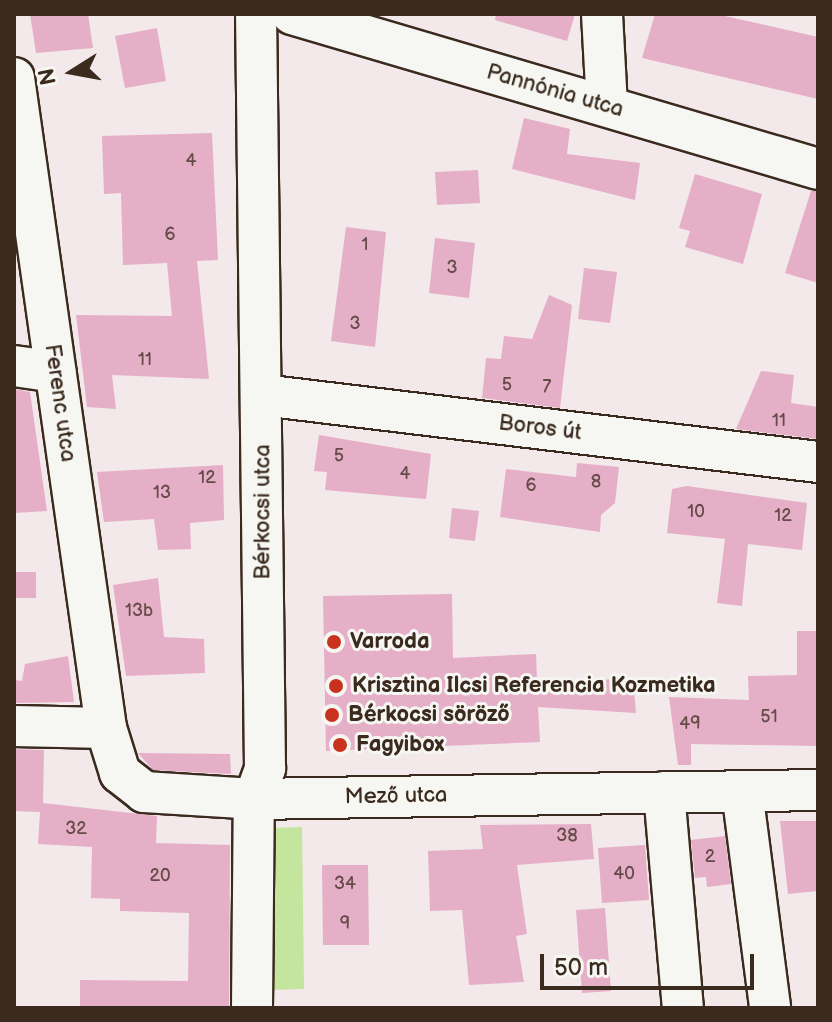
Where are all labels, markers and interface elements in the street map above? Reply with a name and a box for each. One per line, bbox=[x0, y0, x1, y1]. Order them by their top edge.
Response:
north arrow bbox=[32, 32, 112, 112]
street label: Pannónia utca bbox=[483, 59, 627, 123]
text: N bbox=[33, 66, 63, 87]
house number: 4 bbox=[186, 150, 196, 172]
house number: 6 bbox=[165, 224, 175, 246]
house number: 1 bbox=[362, 234, 368, 256]
house number: 3 bbox=[446, 257, 458, 279]
house number: 3 bbox=[349, 313, 361, 335]
street label: Ferenc utca bbox=[39, 342, 81, 464]
house number: 11 bbox=[138, 349, 152, 371]
house number: 5 bbox=[502, 374, 512, 396]
house number: 7 bbox=[543, 376, 551, 398]
street label: Boros út bbox=[497, 410, 583, 446]
house number: 11 bbox=[772, 410, 786, 432]
street label: Bérkocsi utca bbox=[250, 444, 276, 580]
house number: 5 bbox=[334, 445, 344, 467]
house number: 4 bbox=[400, 463, 410, 485]
house number: 12 bbox=[198, 467, 216, 489]
house number: 8 bbox=[591, 471, 601, 493]
house number: 6 bbox=[526, 475, 536, 497]
house number: 13 bbox=[153, 482, 171, 504]
house number: 10 bbox=[687, 501, 705, 523]
house number: 12 bbox=[774, 505, 792, 527]
house number: 13b bbox=[125, 600, 153, 622]
place label: Varroda bbox=[350, 629, 430, 655]
marker: Varroda bbox=[325, 633, 343, 651]
place label: Krisztina Ilcsi Referencia Kozmetika bbox=[352, 673, 716, 699]
marker: Krisztina Ilcsi Referencia Kozmetika bbox=[327, 677, 345, 695]
place label: Bérkocsi söröző bbox=[348, 702, 510, 728]
marker: Bérkocsi söröző bbox=[323, 706, 341, 724]
house number: 51 bbox=[760, 706, 778, 728]
house number: 49 bbox=[679, 713, 701, 735]
place label: Fagyibox bbox=[356, 732, 444, 758]
marker: Fagyibox bbox=[331, 736, 349, 754]
street label: Mező utca bbox=[344, 782, 448, 810]
house number: 32 bbox=[65, 818, 87, 840]
house number: 38 bbox=[556, 825, 578, 847]
house number: 2 bbox=[705, 846, 715, 868]
house number: 40 bbox=[613, 863, 635, 885]
house number: 20 bbox=[149, 865, 171, 887]
house number: 34 bbox=[334, 873, 356, 895]
house number: 9 bbox=[340, 913, 350, 935]
scale bar bbox=[544, 938, 758, 988]
text: 50 m bbox=[554, 953, 608, 982]

